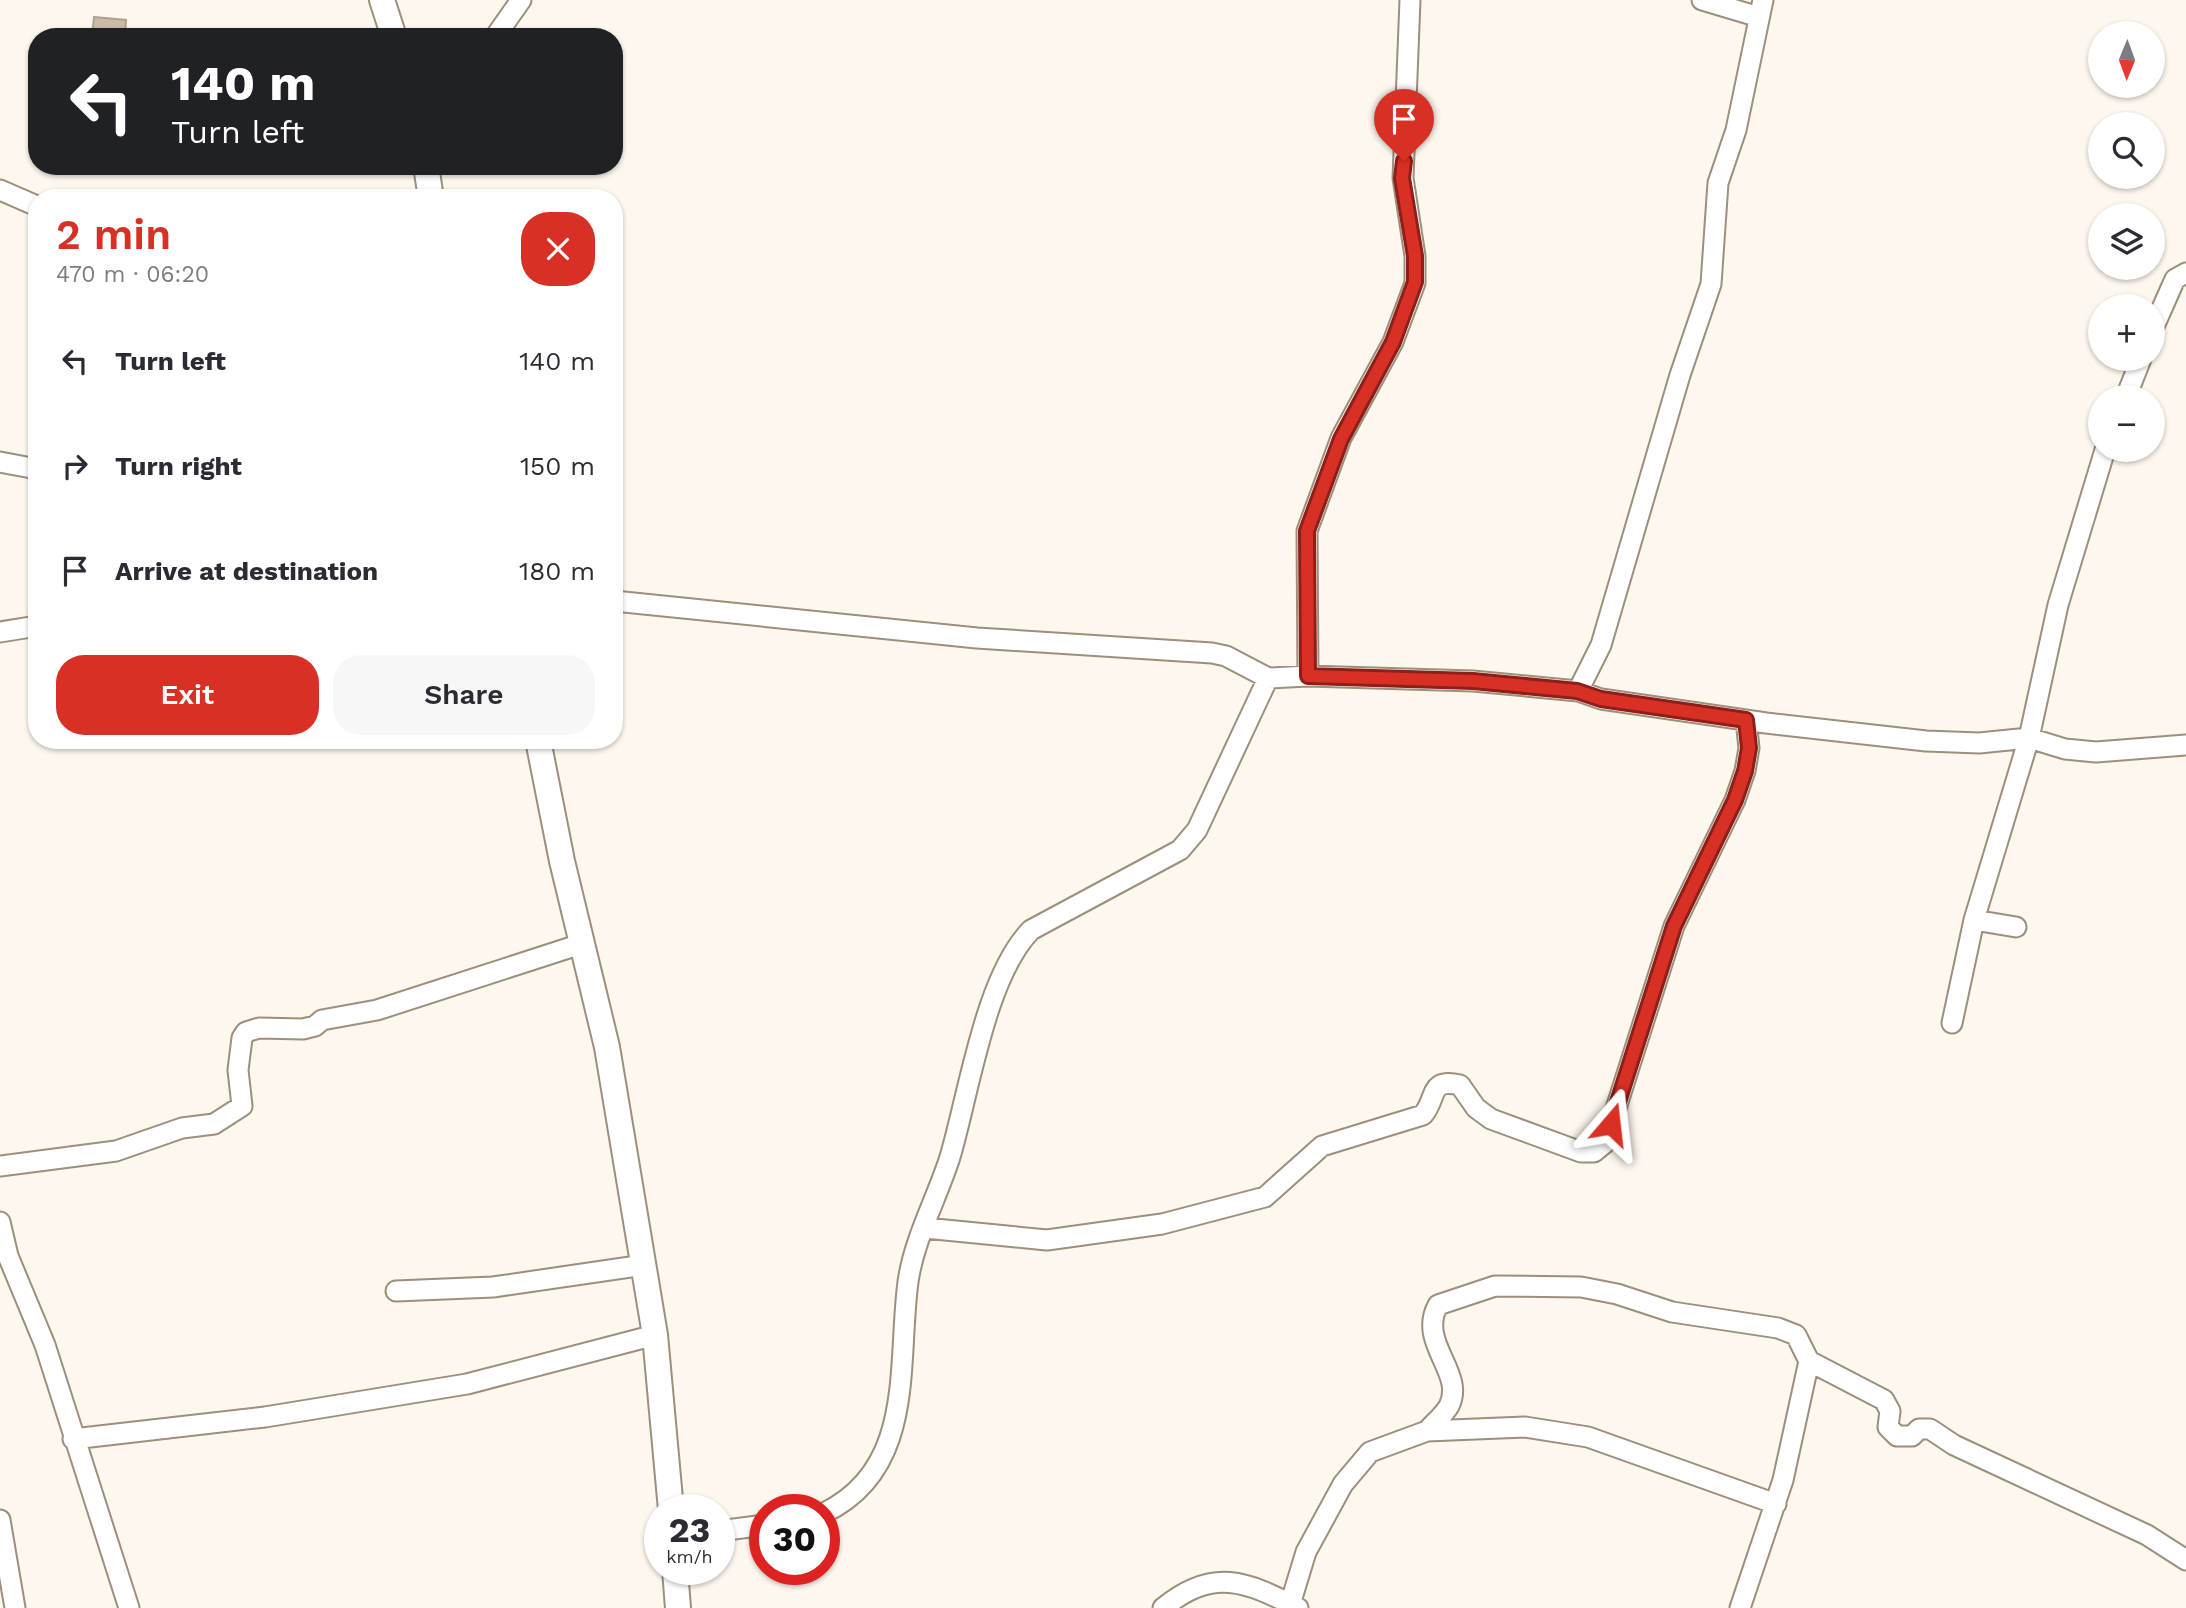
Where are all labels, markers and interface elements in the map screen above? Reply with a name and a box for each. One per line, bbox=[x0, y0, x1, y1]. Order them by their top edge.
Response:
north arrow bbox=[2088, 21, 2165, 98]
map controls bbox=[2088, 21, 2165, 462]
text: 140 m bbox=[171, 54, 315, 112]
icon: left bbox=[56, 56, 147, 147]
pin bbox=[1374, 89, 1434, 161]
icon: arrive bbox=[1385, 100, 1423, 138]
button: search bbox=[2088, 112, 2165, 189]
text: Turn left bbox=[171, 113, 304, 151]
button: layers bbox=[2088, 203, 2165, 280]
text: 2 min bbox=[56, 210, 171, 259]
button: close bbox=[521, 212, 595, 286]
text: 470 m · 06:20 bbox=[56, 261, 209, 288]
button: + bbox=[2088, 294, 2165, 371]
icon: left bbox=[56, 342, 94, 380]
text: Turn left bbox=[115, 346, 226, 376]
text: 140 m bbox=[519, 346, 595, 376]
button: − bbox=[2088, 385, 2165, 462]
icon: right bbox=[56, 447, 94, 485]
text: Turn right bbox=[115, 451, 242, 481]
text: 150 m bbox=[520, 451, 595, 481]
icon: arrive bbox=[56, 552, 94, 590]
text: Arrive at destination bbox=[115, 556, 378, 586]
text: 180 m bbox=[519, 556, 595, 586]
button: Exit bbox=[56, 655, 319, 735]
button: Share bbox=[333, 655, 595, 735]
position arrow bbox=[1574, 1087, 1648, 1161]
speed limit sign: 30 bbox=[749, 1494, 840, 1585]
text: 23 bbox=[669, 1509, 710, 1551]
text: km/h bbox=[666, 1546, 713, 1567]

